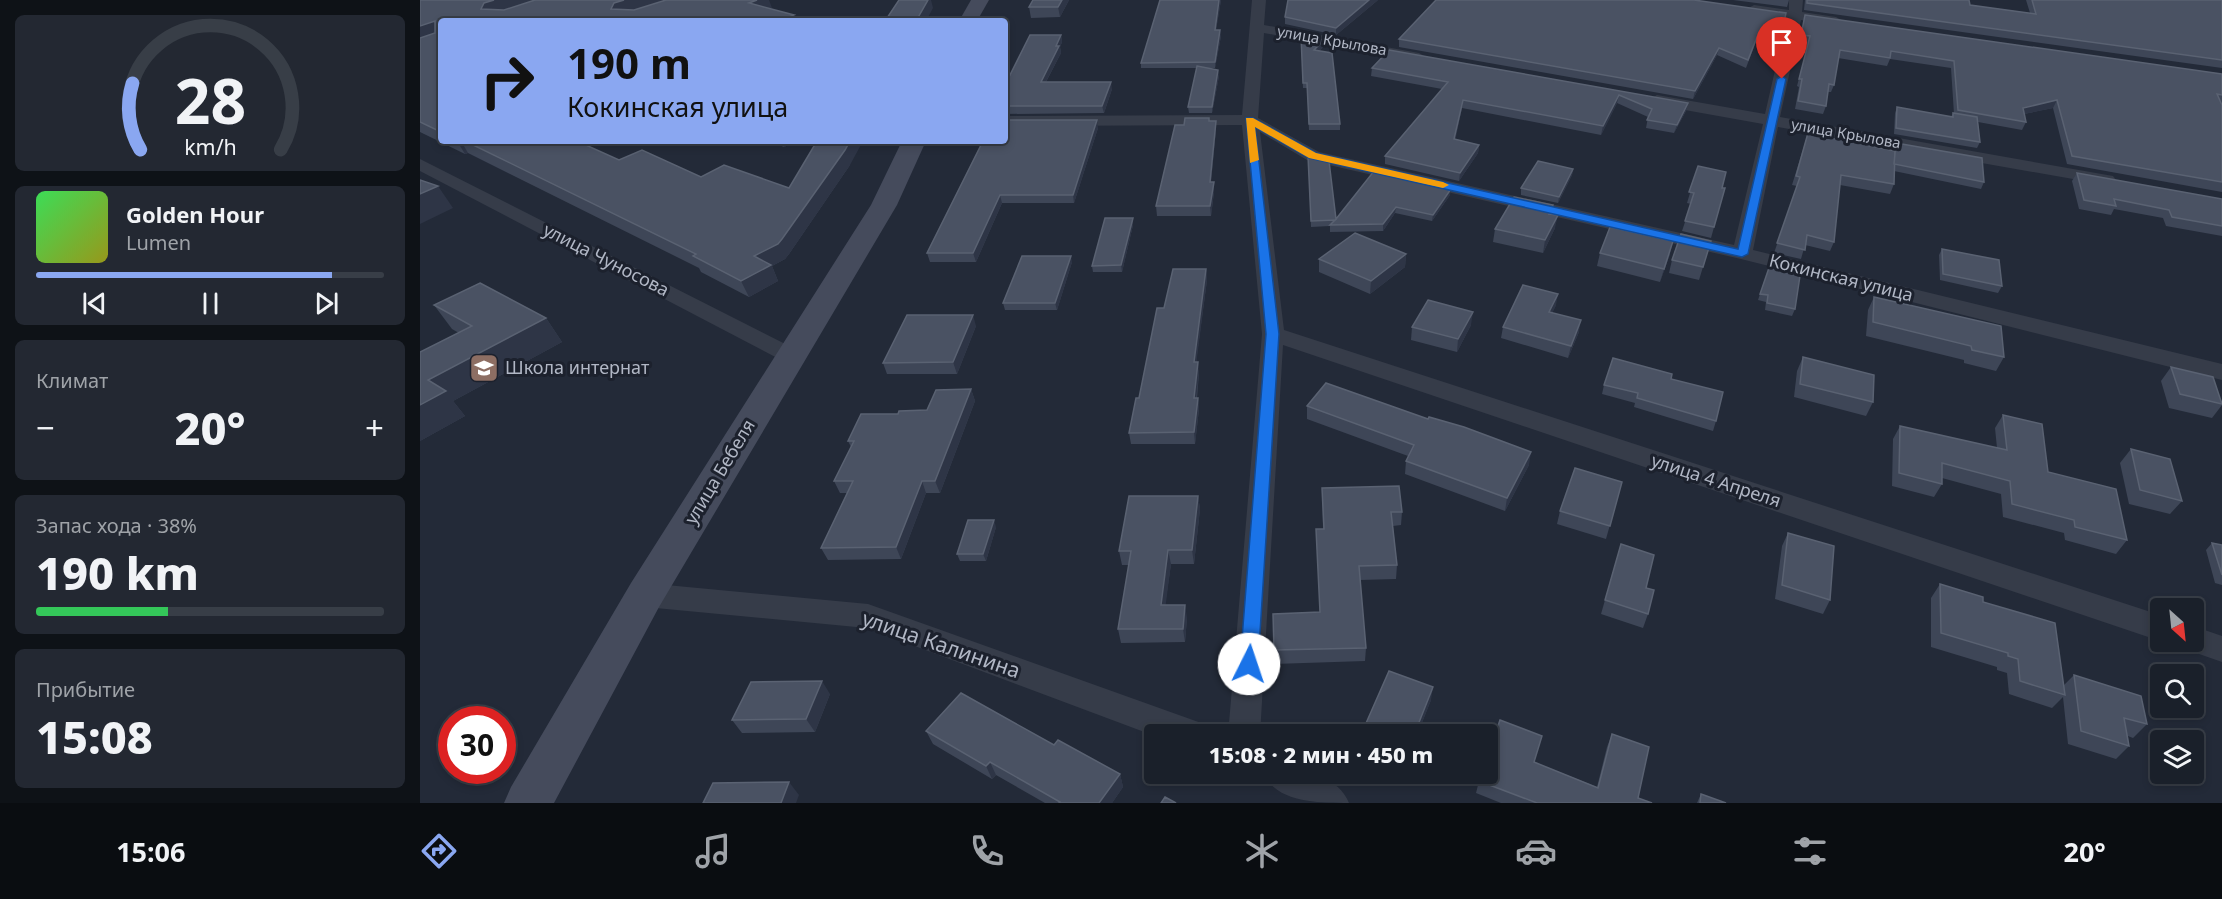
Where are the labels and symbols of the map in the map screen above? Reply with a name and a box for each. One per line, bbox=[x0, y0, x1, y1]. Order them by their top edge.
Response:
pin bbox=[1756, 17, 1807, 79]
street label: улица Крылова bbox=[1276, 21, 1388, 59]
street label: улица Крылова bbox=[1790, 114, 1902, 152]
street label: улица Чуносова bbox=[539, 217, 674, 301]
street label: Кокинская улица bbox=[1767, 248, 1916, 307]
school or university icon: Школа интернат bbox=[468, 352, 500, 384]
place label: Школа интернат bbox=[505, 355, 650, 379]
street label: улица Бебеля bbox=[678, 415, 760, 528]
street label: улица 4 Апреля bbox=[1648, 448, 1784, 512]
north arrow bbox=[2150, 598, 2204, 652]
street label: улица Калинина bbox=[859, 604, 1024, 684]
position arrow bbox=[1217, 632, 1281, 696]
speed limit sign: 30 bbox=[438, 706, 516, 784]

